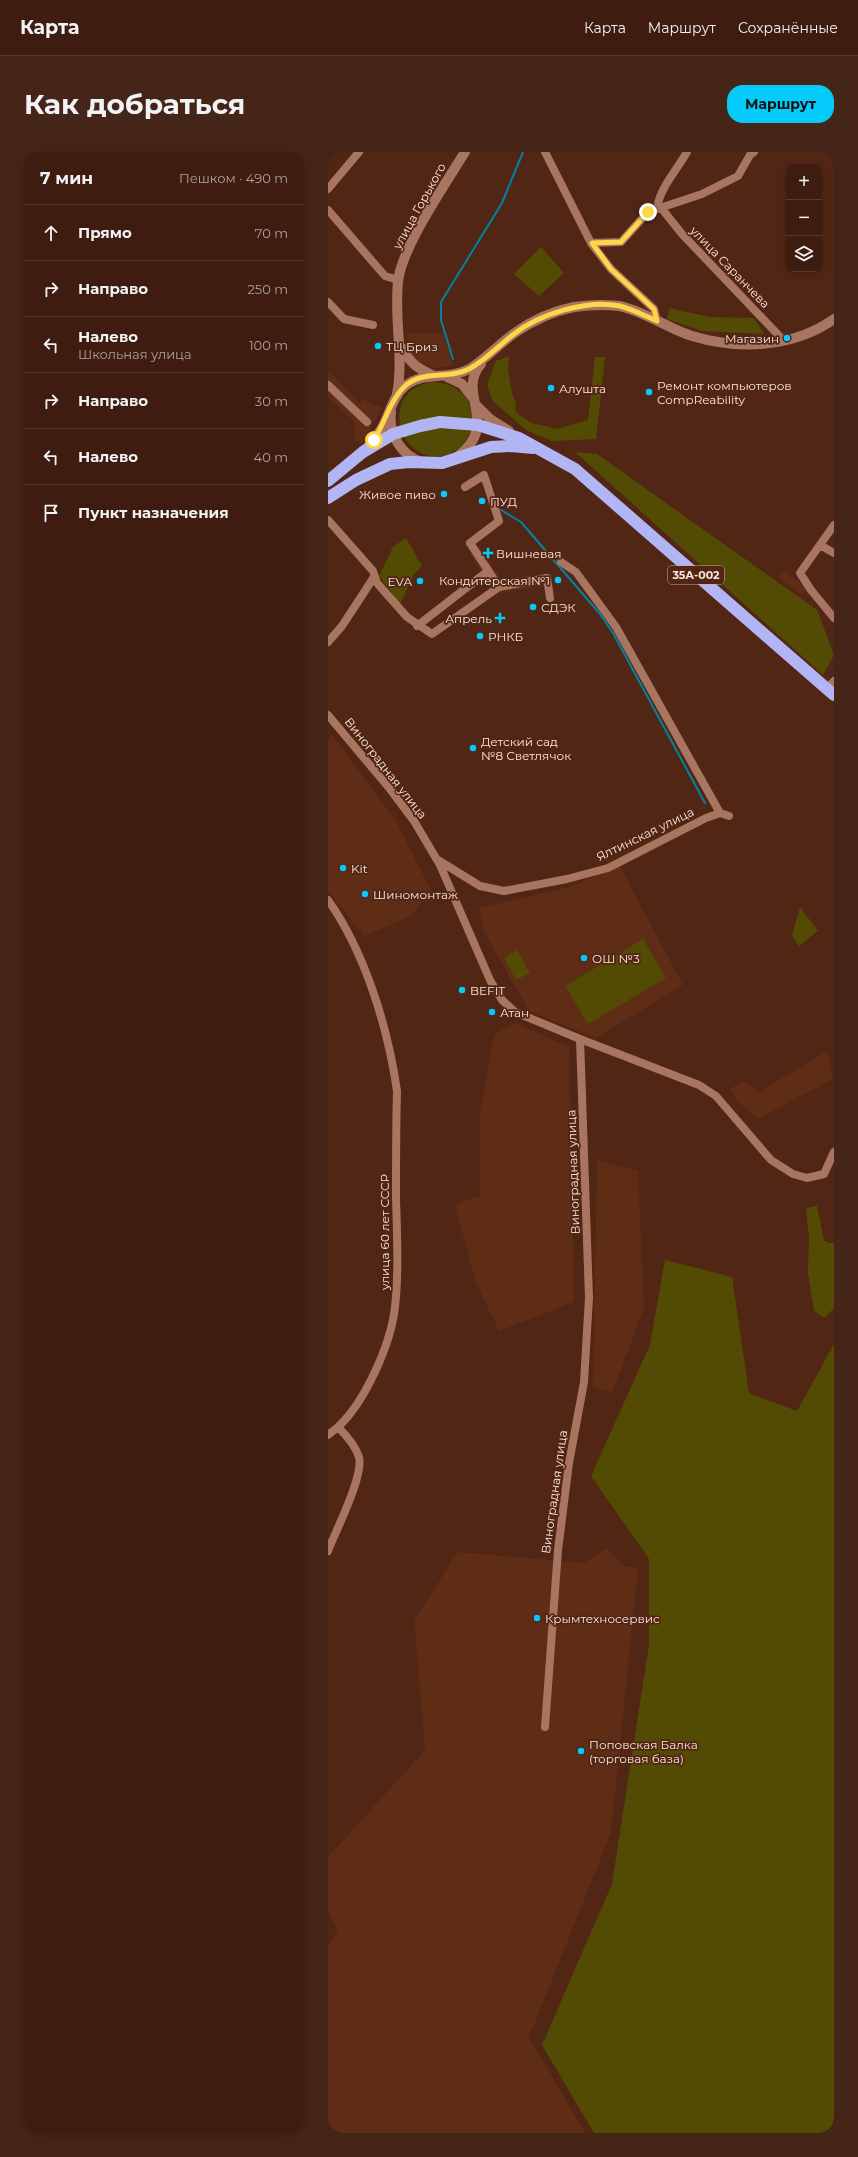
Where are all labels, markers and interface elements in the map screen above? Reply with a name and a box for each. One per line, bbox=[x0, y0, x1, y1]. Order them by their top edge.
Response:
text: Карта bbox=[20, 16, 80, 39]
text: Карта bbox=[584, 19, 626, 37]
text: Маршрут bbox=[648, 19, 716, 37]
text: Сохранённые bbox=[738, 19, 838, 37]
button: Маршрут bbox=[727, 85, 834, 123]
text: Как добраться bbox=[24, 87, 245, 121]
street label: улица Горького bbox=[389, 160, 449, 253]
map controls bbox=[786, 164, 822, 272]
button: + bbox=[786, 164, 822, 200]
text: 7 мин bbox=[40, 168, 93, 188]
text: Пешком · 490 m bbox=[179, 170, 288, 186]
button: − bbox=[786, 200, 822, 236]
route end bbox=[639, 203, 657, 221]
icon: ahead bbox=[40, 222, 62, 244]
street label: улица Саранчева bbox=[686, 222, 773, 311]
text: Прямо bbox=[78, 223, 132, 242]
text: 70 m bbox=[255, 225, 288, 241]
button: layers bbox=[786, 236, 822, 272]
icon: right bbox=[40, 278, 62, 300]
text: Направо bbox=[78, 279, 148, 298]
text: 250 m bbox=[247, 281, 288, 297]
text: Налево bbox=[78, 327, 138, 346]
place label: Магазин bbox=[725, 331, 779, 346]
marker: Магазин bbox=[782, 333, 792, 343]
icon: left bbox=[40, 334, 62, 356]
text: 100 m bbox=[249, 337, 288, 353]
place label: ТЦ Бриз bbox=[386, 339, 438, 354]
marker: ТЦ Бриз bbox=[373, 341, 383, 351]
text: Школьная улица bbox=[78, 346, 192, 362]
place label: Ремонт компьютеров CompReability bbox=[657, 378, 792, 407]
place label: Алушта bbox=[559, 381, 606, 396]
marker: Алушта bbox=[546, 383, 556, 393]
marker: Ремонт компьютеров CompReability bbox=[644, 387, 654, 397]
icon: right bbox=[40, 390, 62, 412]
text: Направо bbox=[78, 391, 148, 410]
text: 30 m bbox=[255, 393, 288, 409]
route start bbox=[365, 431, 383, 449]
icon: left bbox=[40, 446, 62, 468]
text: Налево bbox=[78, 447, 138, 466]
text: 40 m bbox=[254, 449, 288, 465]
place label: Живое пиво bbox=[359, 487, 436, 502]
marker: Живое пиво bbox=[439, 489, 449, 499]
place label: ПУД bbox=[490, 494, 518, 509]
marker: ПУД bbox=[477, 496, 487, 506]
icon: arrive bbox=[40, 502, 62, 524]
text: Пункт назначения bbox=[78, 503, 229, 522]
place label: Вишневая bbox=[496, 546, 561, 561]
marker: Вишневая bbox=[483, 548, 493, 558]
road number: 35А-002 bbox=[668, 566, 724, 584]
place label: Кондитерская №1 bbox=[439, 573, 550, 588]
place label: EVA bbox=[388, 574, 412, 589]
marker: Кондитерская №1 bbox=[553, 575, 563, 585]
marker: EVA bbox=[415, 576, 425, 586]
place label: СДЭК bbox=[541, 600, 576, 615]
marker: СДЭК bbox=[528, 602, 538, 612]
place label: Апрель bbox=[445, 611, 492, 626]
marker: Апрель bbox=[495, 613, 505, 623]
place label: РНКБ bbox=[488, 629, 523, 644]
marker: РНКБ bbox=[475, 631, 485, 641]
street label: Виноградная улица bbox=[342, 714, 430, 822]
place label: Детский сад №8 Светлячок bbox=[481, 734, 571, 763]
marker: Детский сад №8 Светлячок bbox=[468, 743, 478, 753]
street label: Ялтинская улица bbox=[594, 804, 696, 864]
place label: Kit bbox=[351, 861, 368, 876]
marker: Kit bbox=[338, 863, 348, 873]
place label: Шиномонтаж bbox=[373, 887, 458, 902]
marker: Шиномонтаж bbox=[360, 889, 370, 899]
place label: ОШ №3 bbox=[592, 951, 640, 966]
marker: ОШ №3 bbox=[579, 953, 589, 963]
place label: BEFIT bbox=[470, 983, 505, 998]
marker: BEFIT bbox=[457, 985, 467, 995]
place label: Атан bbox=[500, 1005, 529, 1020]
marker: Атан bbox=[487, 1007, 497, 1017]
street label: Виноградная улица bbox=[563, 1109, 583, 1235]
street label: улица 60 лет СССР bbox=[377, 1174, 392, 1291]
street label: Виноградная улица bbox=[538, 1429, 570, 1555]
place label: Крымтехносервис bbox=[545, 1611, 660, 1626]
marker: Крымтехносервис bbox=[532, 1613, 542, 1623]
place label: Поповская Балка (торговая база) bbox=[589, 1737, 698, 1766]
marker: Поповская Балка (торговая база) bbox=[576, 1746, 586, 1756]

